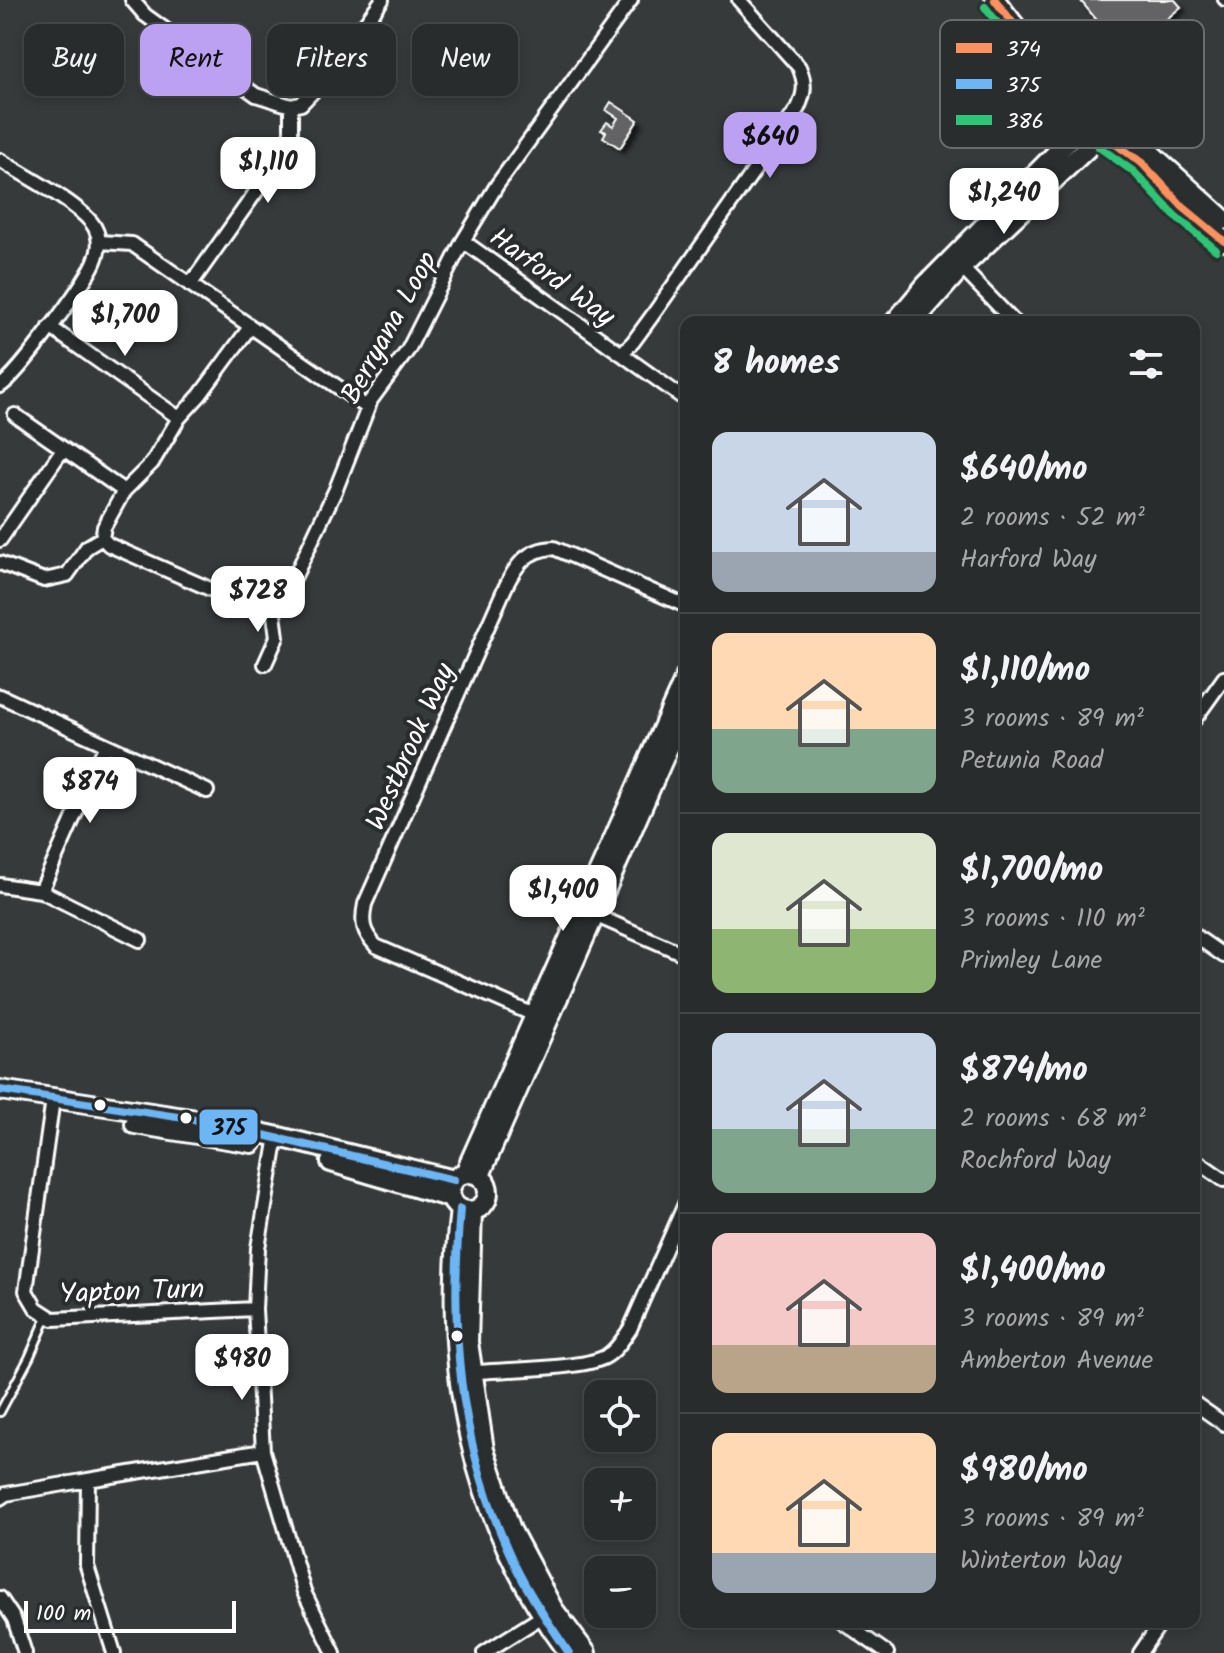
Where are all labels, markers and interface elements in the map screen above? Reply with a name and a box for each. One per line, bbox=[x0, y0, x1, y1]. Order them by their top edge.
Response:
legend bbox=[940, 20, 1204, 148]
chip: Buy bbox=[24, 24, 124, 96]
chip: Rent bbox=[140, 24, 251, 96]
chip: Filters bbox=[267, 24, 396, 96]
chip: New bbox=[412, 24, 518, 96]
text: 374 bbox=[1006, 33, 1041, 68]
text: 375 bbox=[1006, 69, 1042, 104]
text: 386 bbox=[1006, 105, 1044, 140]
pin: $640 bbox=[723, 112, 817, 180]
text: $640 bbox=[742, 117, 799, 159]
pin: $1,110 bbox=[203, 137, 333, 205]
text: $1,110 bbox=[238, 142, 298, 184]
pin: $1,240 bbox=[939, 168, 1069, 236]
text: $1,240 bbox=[968, 173, 1040, 215]
street label: Harford Way bbox=[479, 217, 625, 340]
street label: Berryana Loop bbox=[330, 244, 451, 413]
pin: $1,700 bbox=[60, 290, 190, 358]
text: $1,700 bbox=[90, 295, 160, 337]
text: 8 homes bbox=[712, 337, 840, 391]
icon: filters bbox=[1124, 342, 1168, 386]
text: $640/mo bbox=[960, 443, 1087, 497]
icon: home bbox=[776, 464, 872, 560]
text: 2 rooms · 52 m² bbox=[960, 497, 1145, 539]
text: Harford Way bbox=[960, 539, 1097, 581]
pin: $728 bbox=[211, 566, 305, 634]
text: $728 bbox=[229, 571, 287, 613]
text: $1,110/mo bbox=[960, 644, 1090, 698]
street label: Westbrook Way bbox=[354, 655, 469, 838]
icon: home bbox=[776, 665, 872, 761]
text: 3 rooms · 89 m² bbox=[960, 698, 1144, 740]
text: Petunia Road bbox=[960, 740, 1103, 782]
pin: $874 bbox=[43, 757, 137, 825]
text: $874 bbox=[61, 762, 119, 804]
text: $1,700/mo bbox=[960, 844, 1103, 898]
pin: $1,400 bbox=[498, 865, 628, 933]
icon: home bbox=[776, 865, 872, 961]
text: $1,400 bbox=[528, 870, 598, 912]
text: 3 rooms · 110 m² bbox=[960, 898, 1145, 940]
text: Primley Lane bbox=[960, 940, 1102, 982]
text: $874/mo bbox=[960, 1044, 1088, 1098]
icon: home bbox=[776, 1065, 872, 1161]
unlabelled marker bbox=[92, 1097, 108, 1113]
text: 2 rooms · 68 m² bbox=[960, 1098, 1146, 1140]
line badge: 375 bbox=[198, 1108, 259, 1146]
unlabelled marker bbox=[178, 1110, 194, 1126]
text: 375 bbox=[211, 1112, 248, 1147]
text: Rochford Way bbox=[960, 1140, 1111, 1182]
text: $1,400/mo bbox=[960, 1244, 1106, 1298]
icon: home bbox=[776, 1265, 872, 1361]
street label: Yapton Turn bbox=[59, 1267, 205, 1318]
text: 3 rooms · 89 m² bbox=[960, 1298, 1144, 1340]
unlabelled marker bbox=[449, 1328, 465, 1344]
pin: $980 bbox=[195, 1334, 289, 1402]
text: $980 bbox=[213, 1339, 271, 1381]
text: Amberton Avenue bbox=[960, 1340, 1153, 1382]
map controls bbox=[584, 1380, 656, 1628]
button: locate bbox=[584, 1380, 656, 1452]
text: $980/mo bbox=[960, 1444, 1088, 1498]
icon: home bbox=[776, 1465, 872, 1561]
button: + bbox=[584, 1468, 656, 1540]
text: 3 rooms · 89 m² bbox=[960, 1498, 1144, 1540]
text: Winterton Way bbox=[960, 1540, 1122, 1582]
button: − bbox=[584, 1556, 656, 1628]
scale bar bbox=[24, 1597, 236, 1633]
text: 100 m bbox=[36, 1597, 91, 1632]

